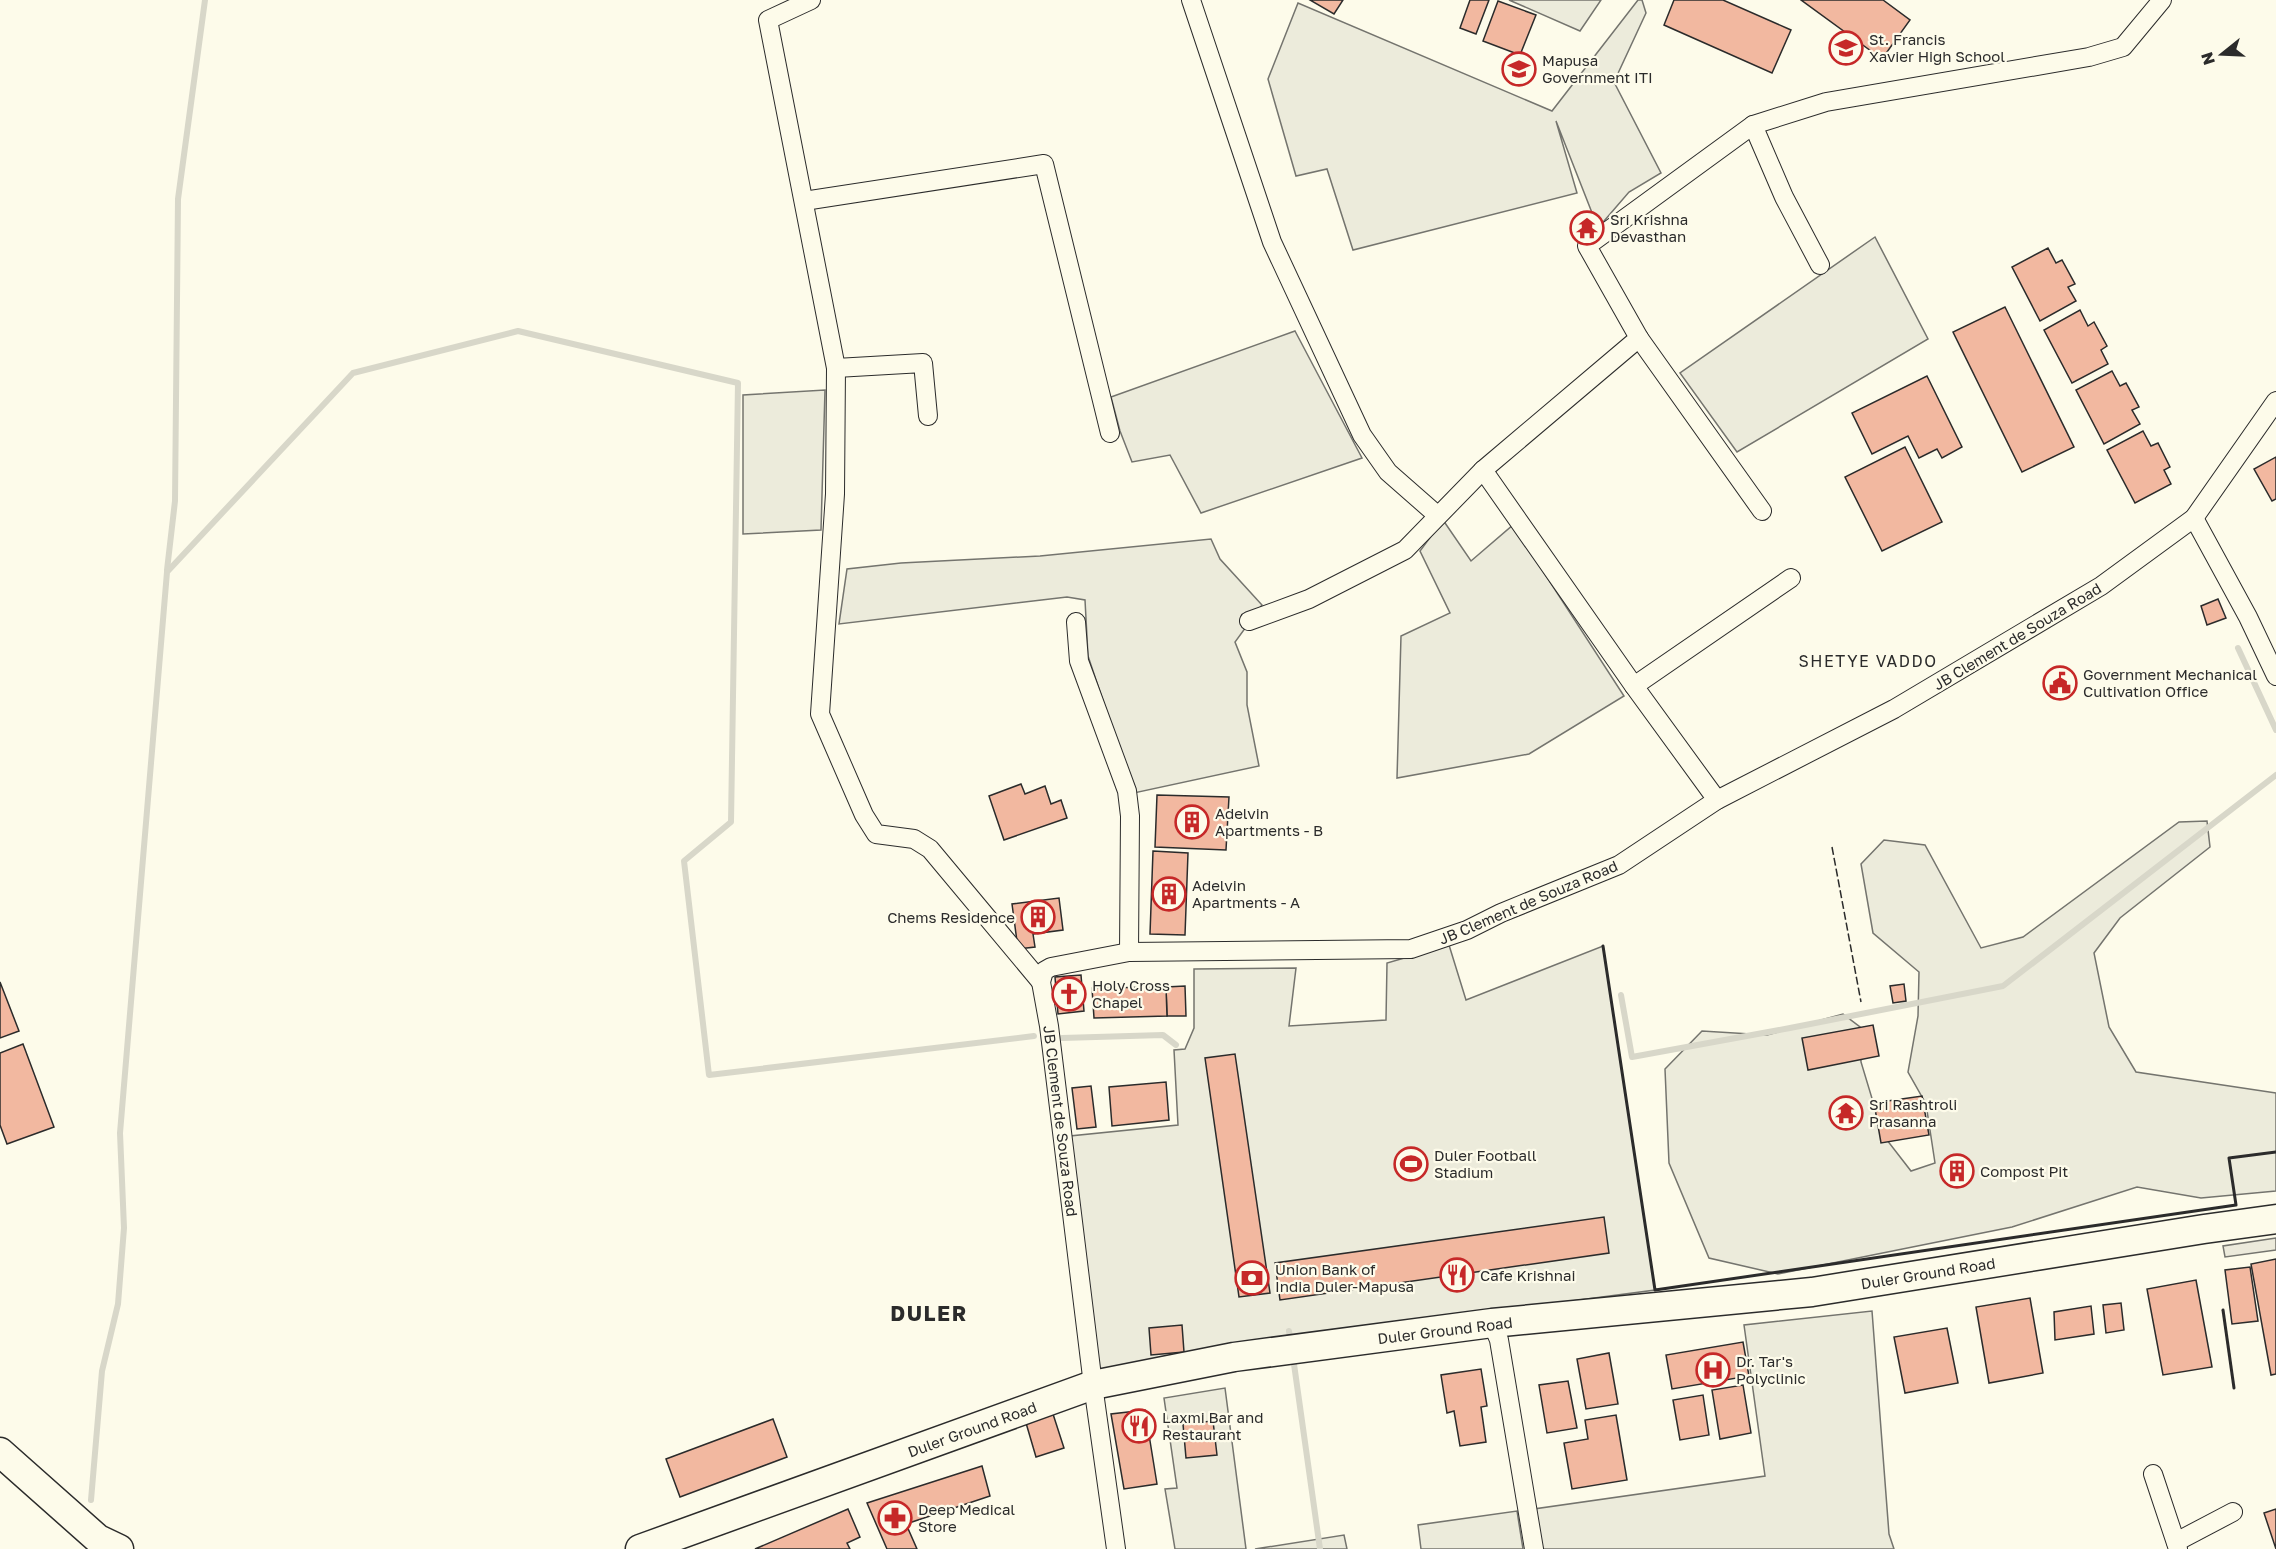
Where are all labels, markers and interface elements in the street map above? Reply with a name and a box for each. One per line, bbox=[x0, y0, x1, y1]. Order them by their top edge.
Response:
north arrow bbox=[2192, 24, 2252, 84]
school or university icon: St. Francis Xavier High School bbox=[1828, 30, 1864, 66]
place label: St. Francis Xavier High School bbox=[1869, 30, 2005, 65]
text: N bbox=[2196, 50, 2219, 68]
school or university icon: Mapusa Government ITI bbox=[1501, 51, 1537, 87]
place label: Mapusa Government ITI bbox=[1542, 51, 1653, 86]
temple icon: Sri Krishna Devasthan bbox=[1569, 210, 1605, 246]
place label: Sri Krishna Devasthan bbox=[1610, 210, 1688, 245]
street label: JB Clement de Souza Road bbox=[1930, 579, 2104, 693]
district label: SHETYE VADDO bbox=[1799, 651, 1937, 671]
public building icon: Government Mechanical Cultivation Office bbox=[2042, 665, 2078, 701]
place label: Government Mechanical Cultivation Office bbox=[2083, 665, 2257, 700]
building icon: Adelvin Apartments - B bbox=[1174, 804, 1210, 840]
place label: Adelvin Apartments - B bbox=[1215, 804, 1323, 839]
street label: JB Clement de Souza Road bbox=[1436, 856, 1620, 948]
building icon: Adelvin Apartments - A bbox=[1151, 876, 1187, 912]
place label: Adelvin Apartments - A bbox=[1192, 876, 1300, 911]
building icon: Chems Residence bbox=[1020, 899, 1056, 935]
place label: Chems Residence bbox=[887, 908, 1015, 926]
church icon: Holy Cross Chapel bbox=[1051, 976, 1087, 1012]
place label: Holy Cross Chapel bbox=[1092, 976, 1170, 1011]
street label: JB Clement de Souza Road bbox=[1040, 1024, 1082, 1218]
temple icon: Sri Rashtroli Prasanna bbox=[1828, 1095, 1864, 1131]
place label: Sri Rashtroli Prasanna bbox=[1869, 1095, 1957, 1130]
sports icon: Duler Football Stadium bbox=[1393, 1146, 1429, 1182]
place label: Duler Football Stadium bbox=[1434, 1146, 1537, 1181]
building icon: Compost Pit bbox=[1939, 1153, 1975, 1189]
place label: Compost Pit bbox=[1980, 1162, 2068, 1180]
street label: Duler Ground Road bbox=[1860, 1253, 1996, 1293]
restaurant icon: Cafe Krishnai bbox=[1439, 1257, 1475, 1293]
bank icon: Union Bank of India Duler-Mapusa bbox=[1234, 1260, 1270, 1296]
place label: Union Bank of India Duler-Mapusa bbox=[1275, 1260, 1414, 1295]
place label: Cafe Krishnai bbox=[1480, 1266, 1576, 1284]
district label: DULER bbox=[890, 1300, 968, 1326]
street label: Duler Ground Road bbox=[1376, 1313, 1514, 1347]
hospital icon: Dr. Tar's Polyclinic bbox=[1695, 1352, 1731, 1388]
place label: Dr. Tar's Polyclinic bbox=[1736, 1352, 1806, 1387]
street label: Duler Ground Road bbox=[905, 1397, 1039, 1461]
restaurant icon: Laxmi Bar and Restaurant bbox=[1121, 1408, 1157, 1444]
place label: Laxmi Bar and Restaurant bbox=[1162, 1408, 1264, 1443]
pharmacy icon: Deep Medical Store bbox=[877, 1500, 913, 1536]
place label: Deep Medical Store bbox=[918, 1500, 1015, 1535]

